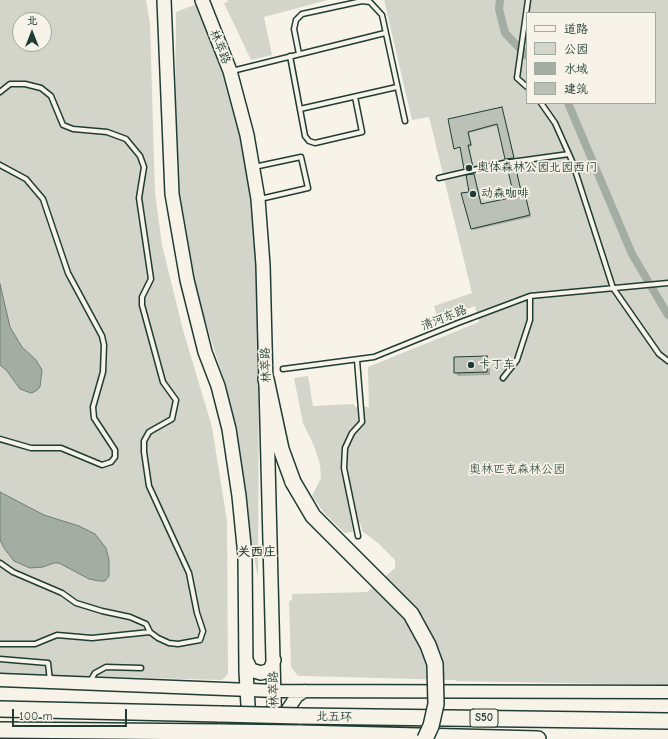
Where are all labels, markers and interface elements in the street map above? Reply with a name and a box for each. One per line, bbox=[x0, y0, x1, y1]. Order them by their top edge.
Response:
north arrow bbox=[12, 12, 52, 52]
legend bbox=[526, 12, 656, 104]
text: 北 bbox=[27, 14, 38, 27]
text: 道路 bbox=[564, 22, 588, 36]
street label: 林萃路 bbox=[207, 28, 233, 66]
text: 公园 bbox=[564, 42, 588, 56]
text: 水域 bbox=[564, 62, 588, 76]
text: 建筑 bbox=[564, 82, 588, 96]
place label: 奥体森林公园北园西门 bbox=[477, 161, 597, 175]
marker: 奥体森林公园北园西门 bbox=[464, 163, 474, 173]
place label: 动森咖啡 bbox=[481, 187, 529, 201]
marker: 动森咖啡 bbox=[468, 189, 478, 199]
street label: 清河东路 bbox=[419, 302, 469, 334]
street label: 林萃路 bbox=[258, 347, 274, 383]
place label: 卡丁车 bbox=[479, 358, 515, 372]
marker: 卡丁车 bbox=[466, 360, 476, 370]
park label: 奥林匹克森林公园 bbox=[469, 463, 565, 477]
district label: 关西庄 bbox=[238, 544, 276, 560]
street label: 林萃路 bbox=[266, 671, 282, 707]
scale bar bbox=[14, 701, 129, 727]
text: 100 m bbox=[19, 709, 52, 723]
street label: 北五环 bbox=[316, 709, 352, 725]
road number: S50 bbox=[470, 709, 498, 727]

